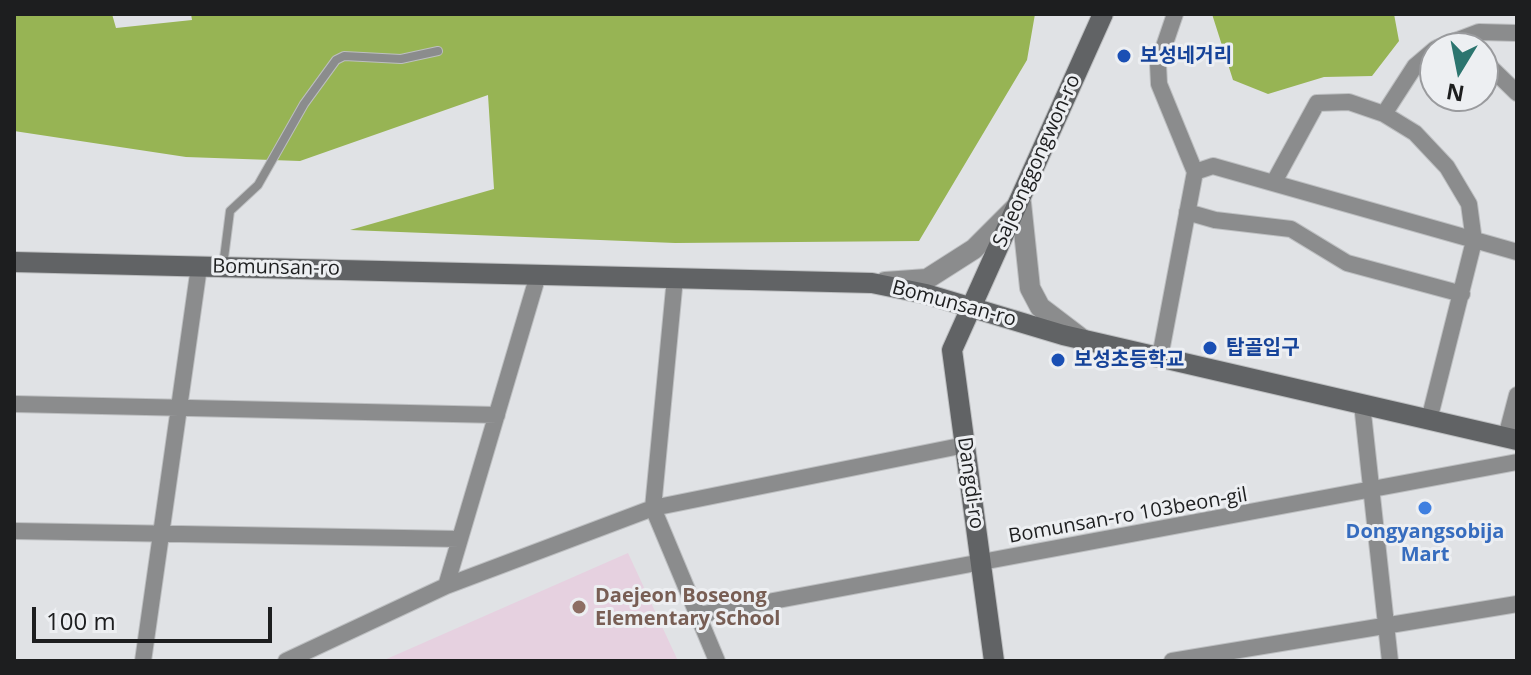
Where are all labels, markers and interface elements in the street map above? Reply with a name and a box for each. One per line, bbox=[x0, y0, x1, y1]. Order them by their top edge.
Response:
north arrow bbox=[1419, 32, 1499, 112]
place label: 보성네거리 bbox=[1140, 44, 1232, 68]
marker: 보성네거리 bbox=[1115, 47, 1133, 65]
street label: Sajeonggongwon-ro bbox=[988, 71, 1086, 251]
text: N bbox=[1444, 77, 1467, 110]
street label: Bomunsan-ro bbox=[212, 255, 340, 281]
street label: Bomunsan-ro bbox=[889, 276, 1019, 332]
place label: 탑골입구 bbox=[1226, 336, 1300, 360]
marker: 탑골입구 bbox=[1201, 339, 1219, 357]
place label: 보성초등학교 bbox=[1074, 348, 1184, 372]
marker: 보성초등학교 bbox=[1049, 351, 1067, 369]
street label: Dangdi-ro bbox=[952, 435, 988, 531]
street label: Bomunsan-ro 103beon-gil bbox=[1007, 483, 1249, 549]
marker: Dongyangsobija Mart bbox=[1416, 499, 1434, 517]
place label: Dongyangsobija Mart bbox=[1346, 520, 1504, 567]
place label: Daejeon Boseong Elementary School bbox=[595, 584, 780, 631]
scale bar bbox=[36, 591, 276, 641]
marker: Daejeon Boseong Elementary School bbox=[570, 598, 588, 616]
text: 100 m bbox=[46, 604, 116, 637]

